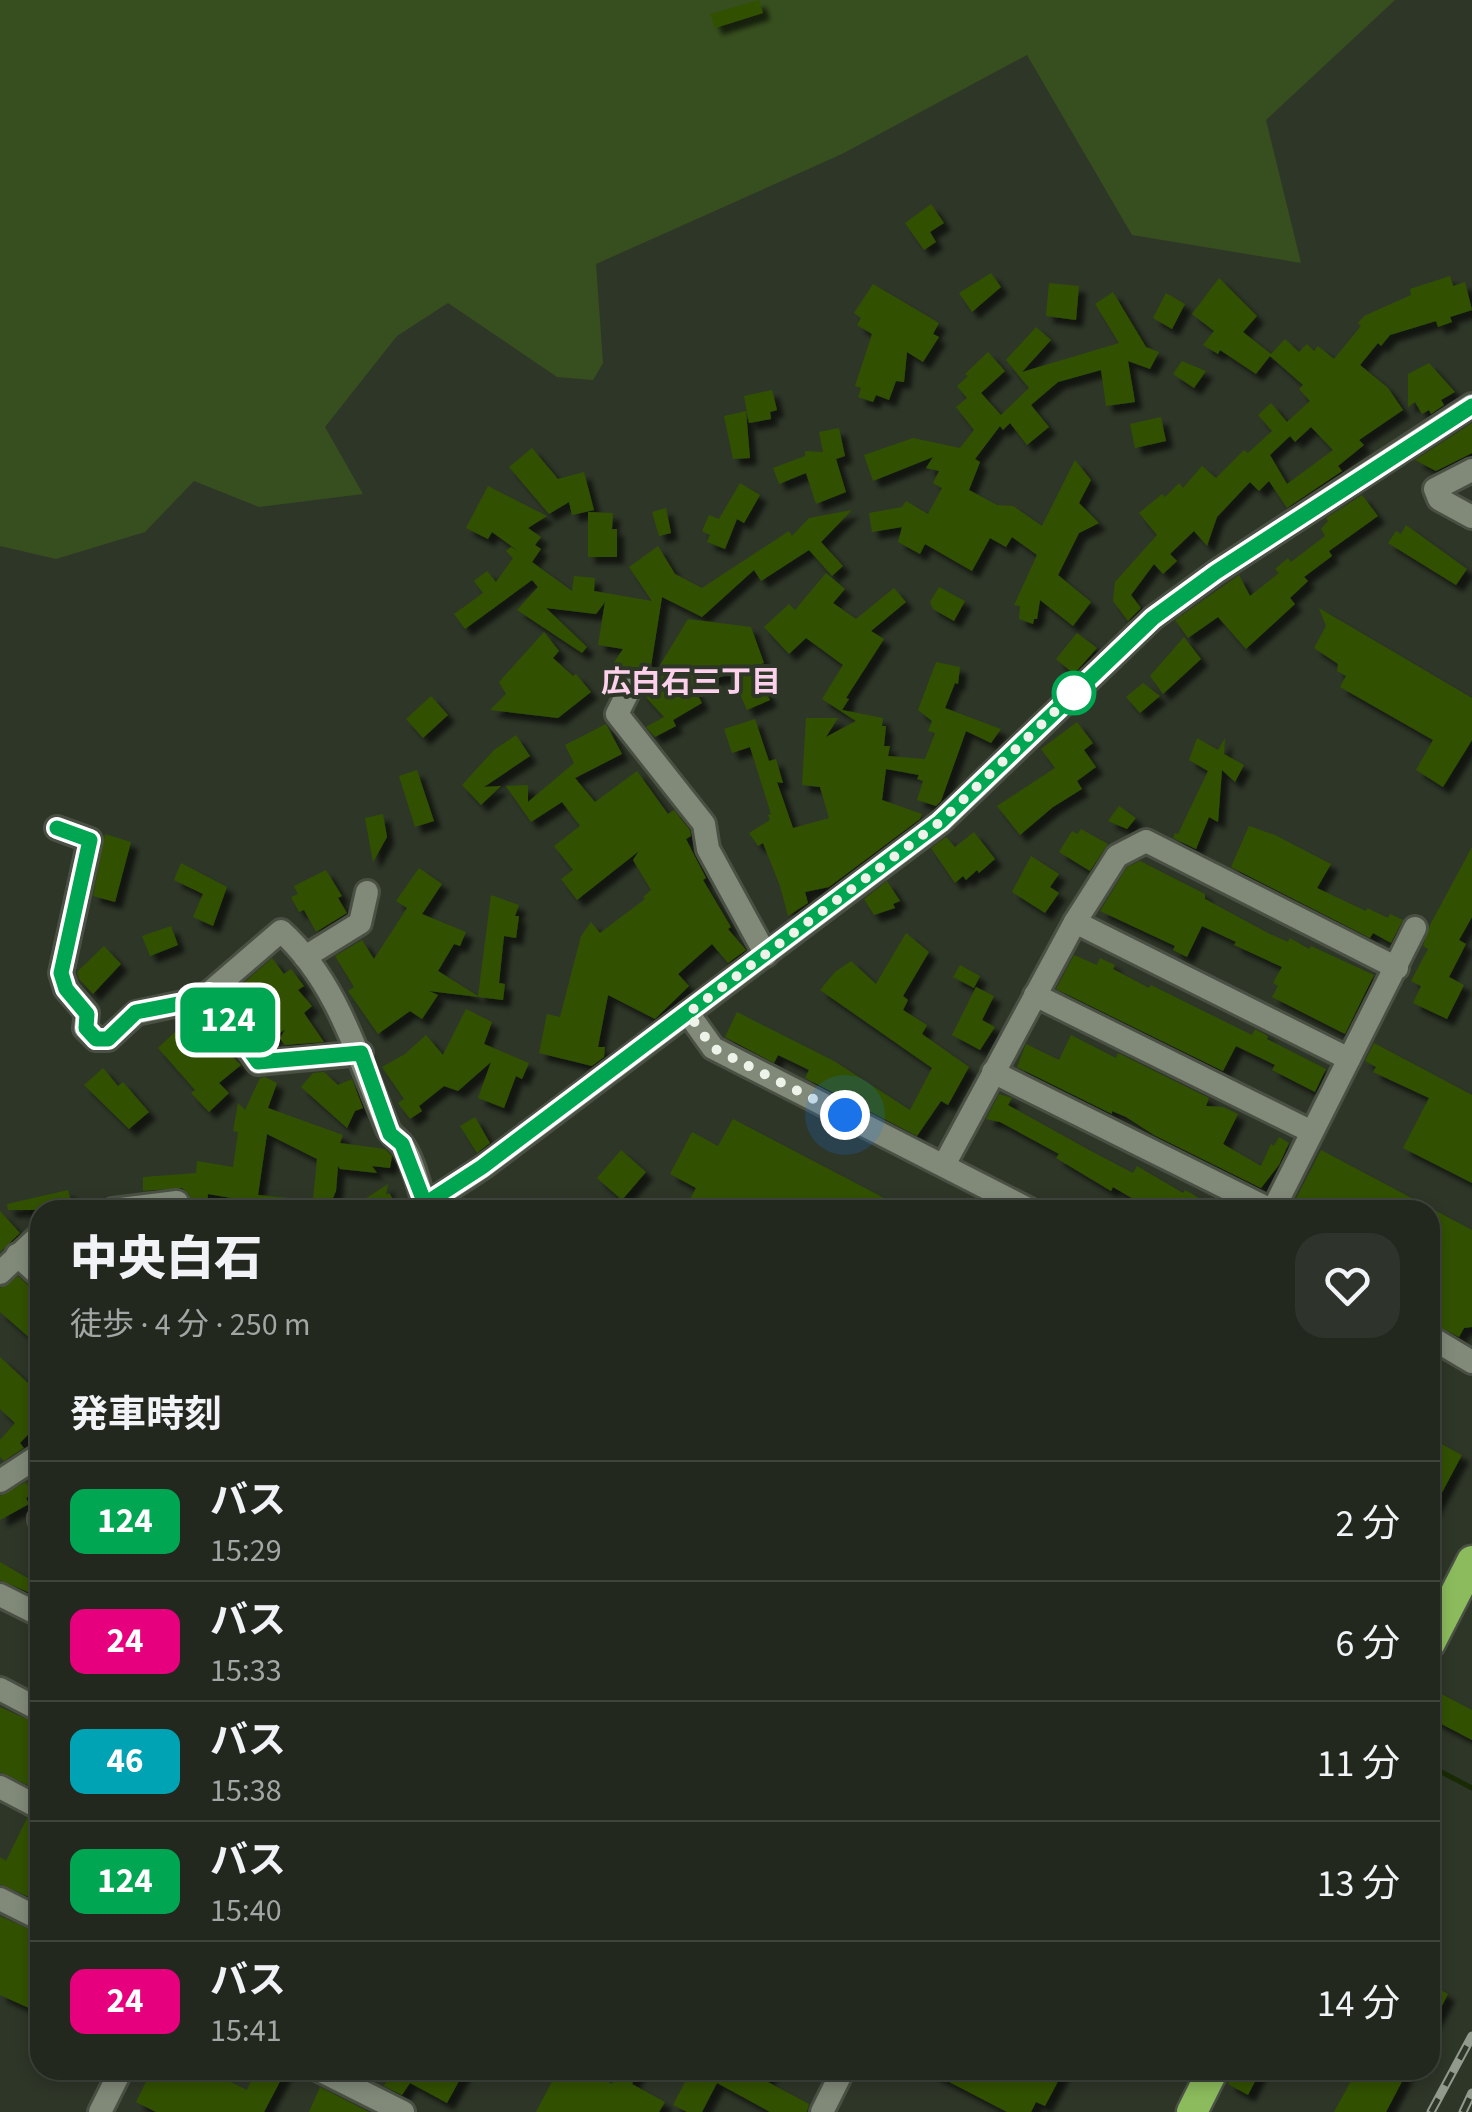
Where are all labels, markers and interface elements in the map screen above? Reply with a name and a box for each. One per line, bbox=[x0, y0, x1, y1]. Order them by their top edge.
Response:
district label: 広白石三丁目 bbox=[601, 661, 781, 704]
unlabelled marker bbox=[1053, 672, 1095, 714]
line badge: 124 bbox=[170, 988, 286, 1052]
text: 124 bbox=[200, 995, 256, 1045]
your location bbox=[820, 1090, 870, 1140]
text: 中央白石 bbox=[70, 1226, 262, 1294]
button: heart bbox=[1295, 1233, 1400, 1338]
text: 徒歩 · 4 分 · 250 m bbox=[70, 1302, 310, 1348]
text: 発車時刻 bbox=[70, 1388, 222, 1442]
text: バス bbox=[210, 1474, 286, 1528]
text: 124 bbox=[97, 1496, 153, 1546]
text: 2 分 bbox=[1336, 1497, 1400, 1551]
text: 15:29 bbox=[210, 1528, 282, 1574]
text: バス bbox=[210, 1594, 286, 1648]
text: 24 bbox=[107, 1616, 143, 1666]
text: 6 分 bbox=[1336, 1617, 1400, 1671]
text: 15:33 bbox=[210, 1648, 282, 1694]
text: バス bbox=[210, 1714, 286, 1768]
text: 46 bbox=[107, 1736, 143, 1786]
text: 11 分 bbox=[1317, 1737, 1400, 1791]
text: 15:38 bbox=[210, 1768, 282, 1814]
text: バス bbox=[210, 1834, 286, 1888]
text: 124 bbox=[97, 1856, 153, 1906]
text: 13 分 bbox=[1317, 1857, 1400, 1911]
text: 15:40 bbox=[210, 1888, 282, 1934]
text: バス bbox=[210, 1954, 286, 2008]
text: 24 bbox=[107, 1976, 143, 2026]
text: 14 分 bbox=[1317, 1977, 1400, 2031]
text: 15:41 bbox=[210, 2008, 282, 2054]

